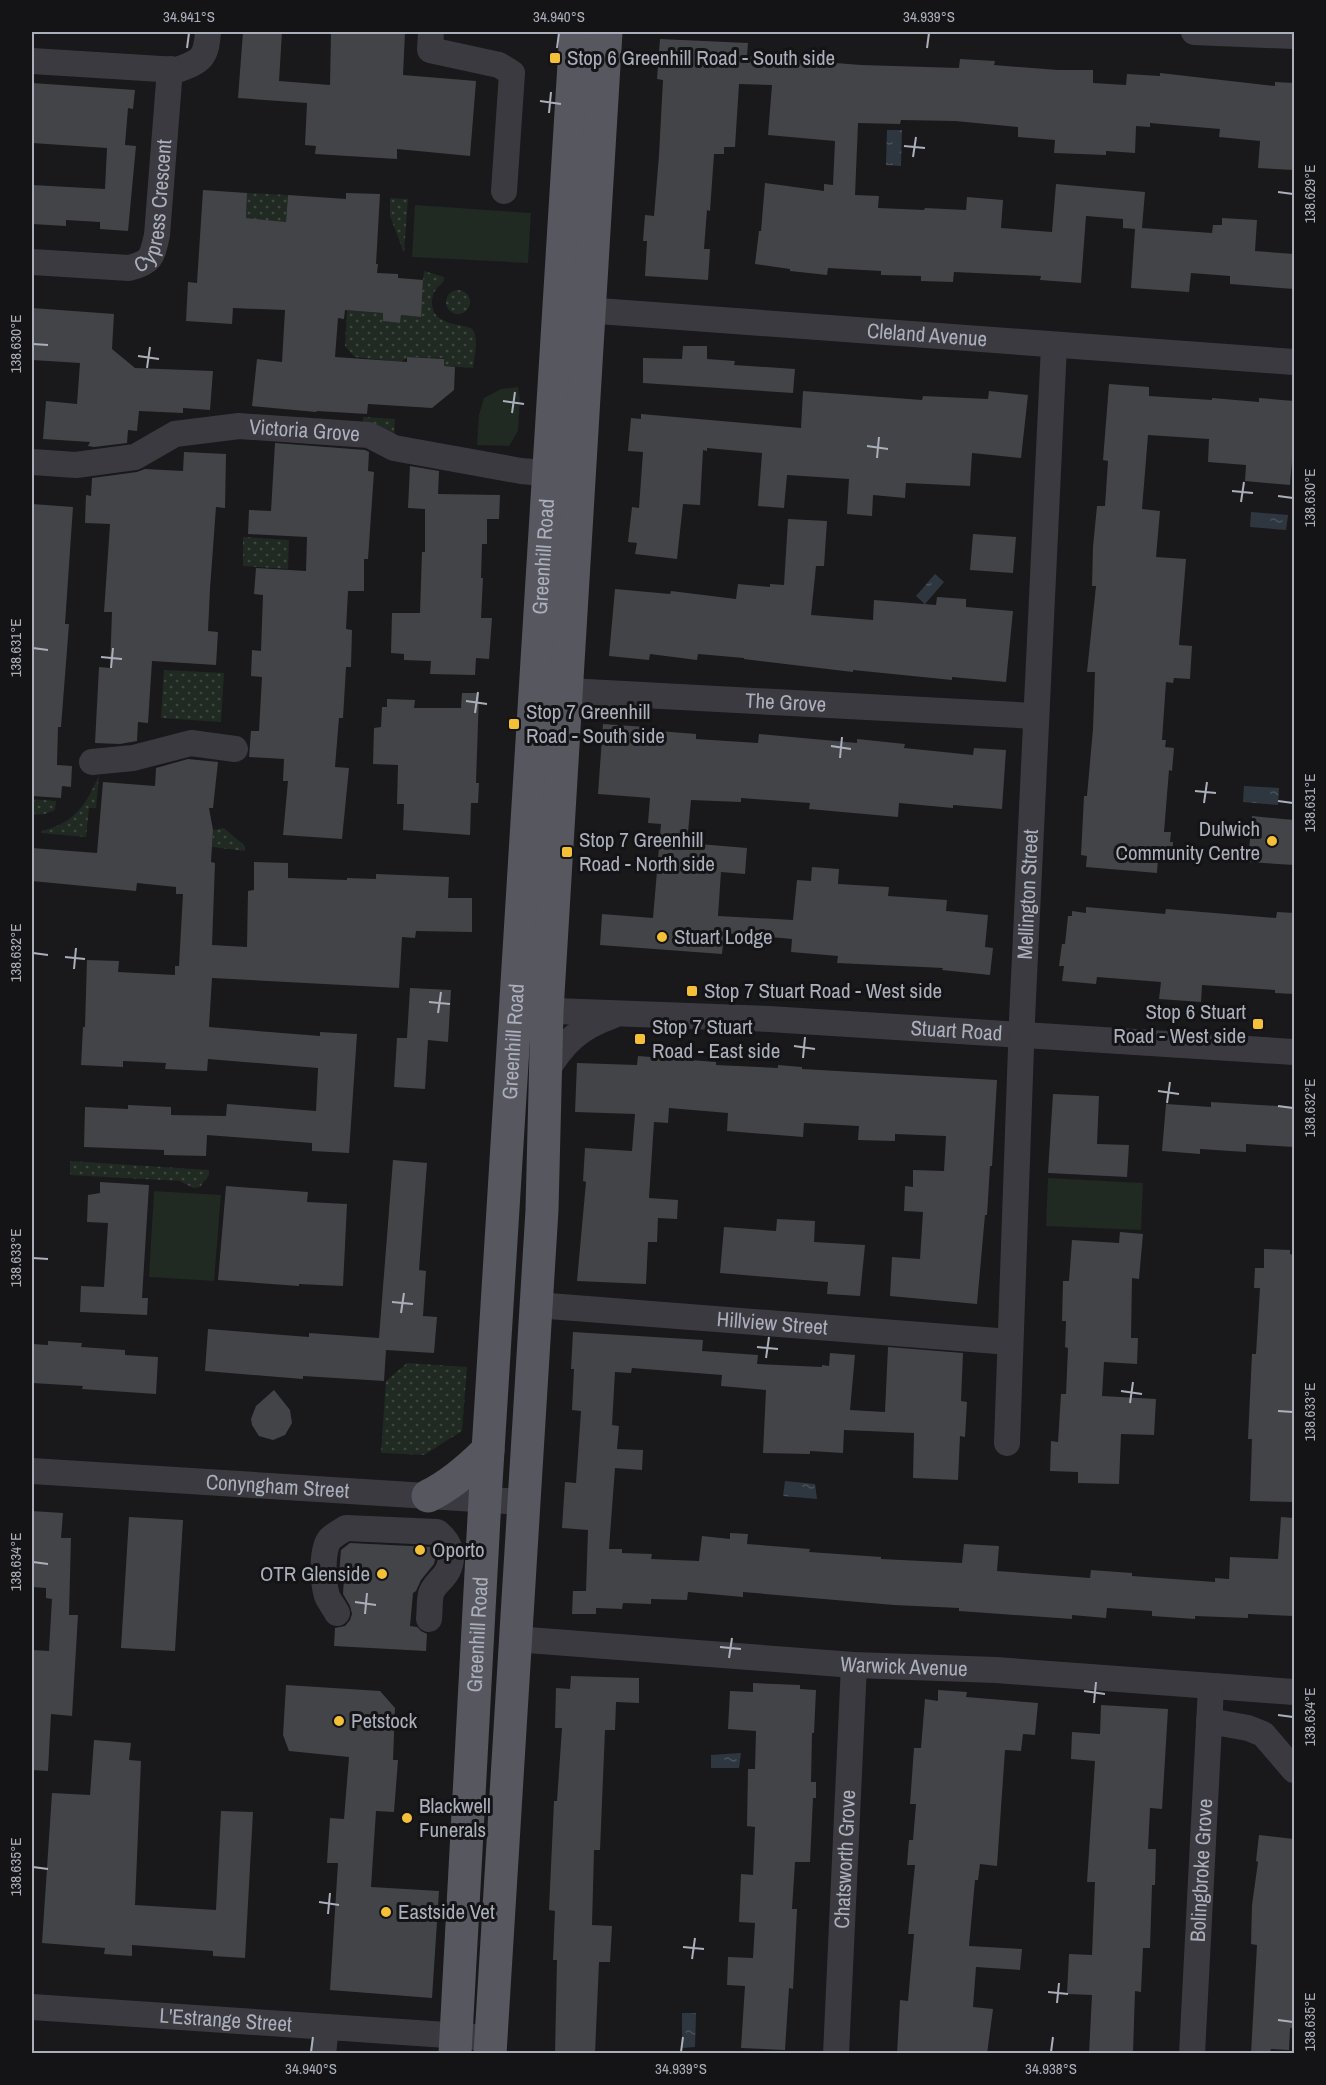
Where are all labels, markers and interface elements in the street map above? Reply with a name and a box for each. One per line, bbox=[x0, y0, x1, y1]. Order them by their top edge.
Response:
text: 34.941°S bbox=[163, 6, 215, 27]
text: 34.940°S bbox=[533, 6, 585, 27]
text: 34.939°S bbox=[903, 6, 955, 27]
place label: Stop 6 Greenhill Road - South side bbox=[567, 43, 835, 72]
marker: Stop 6 Greenhill Road - South side bbox=[548, 51, 562, 65]
street label: Cypress Crescent bbox=[129, 138, 178, 279]
text: 138.629°E bbox=[1299, 165, 1320, 223]
text: 138.630°E bbox=[5, 315, 26, 373]
street label: Cleland Avenue bbox=[866, 316, 988, 353]
street label: Victoria Grove bbox=[248, 412, 361, 448]
text: 138.630°E bbox=[1299, 469, 1320, 527]
street label: Greenhill Road bbox=[525, 498, 561, 615]
text: 138.631°E bbox=[5, 619, 26, 677]
street label: The Grove bbox=[744, 685, 827, 719]
place label: Stop 7 Greenhill Road - South side bbox=[526, 697, 665, 750]
marker: Stop 7 Greenhill Road - South side bbox=[507, 717, 521, 731]
text: 138.631°E bbox=[1299, 774, 1320, 832]
place label: Dulwich Community Centre bbox=[1115, 814, 1260, 867]
place label: Stop 7 Greenhill Road - North side bbox=[579, 825, 715, 878]
street label: Mellington Street bbox=[1010, 828, 1045, 960]
marker: Dulwich Community Centre bbox=[1265, 834, 1279, 848]
marker: Stop 7 Greenhill Road - North side bbox=[560, 845, 574, 859]
place label: Stuart Lodge bbox=[674, 922, 773, 951]
text: 138.632°E bbox=[5, 924, 26, 982]
marker: Stuart Lodge bbox=[655, 930, 669, 944]
place label: Stop 7 Stuart Road - West side bbox=[704, 976, 942, 1005]
street label: Greenhill Road bbox=[495, 983, 531, 1100]
marker: Stop 7 Stuart Road - West side bbox=[685, 984, 699, 998]
place label: Stop 6 Stuart Road - West side bbox=[1113, 997, 1246, 1050]
place label: Stop 7 Stuart Road - East side bbox=[652, 1012, 780, 1065]
street label: Stuart Road bbox=[910, 1013, 1003, 1048]
marker: Stop 6 Stuart Road - West side bbox=[1251, 1017, 1265, 1031]
marker: Stop 7 Stuart Road - East side bbox=[633, 1032, 647, 1046]
text: 138.632°E bbox=[1299, 1079, 1320, 1137]
text: 138.633°E bbox=[5, 1229, 26, 1287]
street label: Hillview Street bbox=[716, 1304, 829, 1342]
text: 138.633°E bbox=[1299, 1383, 1320, 1441]
street label: Conyngham Street bbox=[205, 1467, 350, 1505]
text: 138.634°E bbox=[5, 1533, 26, 1591]
place label: Oporto bbox=[432, 1535, 485, 1564]
marker: Oporto bbox=[413, 1543, 427, 1557]
place label: OTR Glenside bbox=[260, 1559, 370, 1588]
marker: OTR Glenside bbox=[375, 1567, 389, 1581]
street label: Greenhill Road bbox=[460, 1576, 495, 1693]
street label: Warwick Avenue bbox=[839, 1649, 968, 1683]
text: 138.634°E bbox=[1299, 1688, 1320, 1746]
place label: Petstock bbox=[351, 1706, 417, 1735]
marker: Petstock bbox=[332, 1714, 346, 1728]
street label: Chatsworth Grove bbox=[827, 1789, 862, 1929]
place label: Blackwell Funerals bbox=[419, 1791, 491, 1844]
street label: Bolingbroke Grove bbox=[1183, 1798, 1219, 1943]
marker: Blackwell Funerals bbox=[400, 1811, 414, 1825]
text: 138.635°E bbox=[5, 1838, 26, 1896]
place label: Eastside Vet bbox=[398, 1897, 495, 1926]
marker: Eastside Vet bbox=[379, 1905, 393, 1919]
text: 138.635°E bbox=[1299, 1993, 1320, 2051]
street label: L'Estrange Street bbox=[158, 2001, 293, 2039]
text: 34.940°S bbox=[285, 2058, 337, 2079]
text: 34.939°S bbox=[655, 2058, 707, 2079]
text: 34.938°S bbox=[1025, 2058, 1077, 2079]

